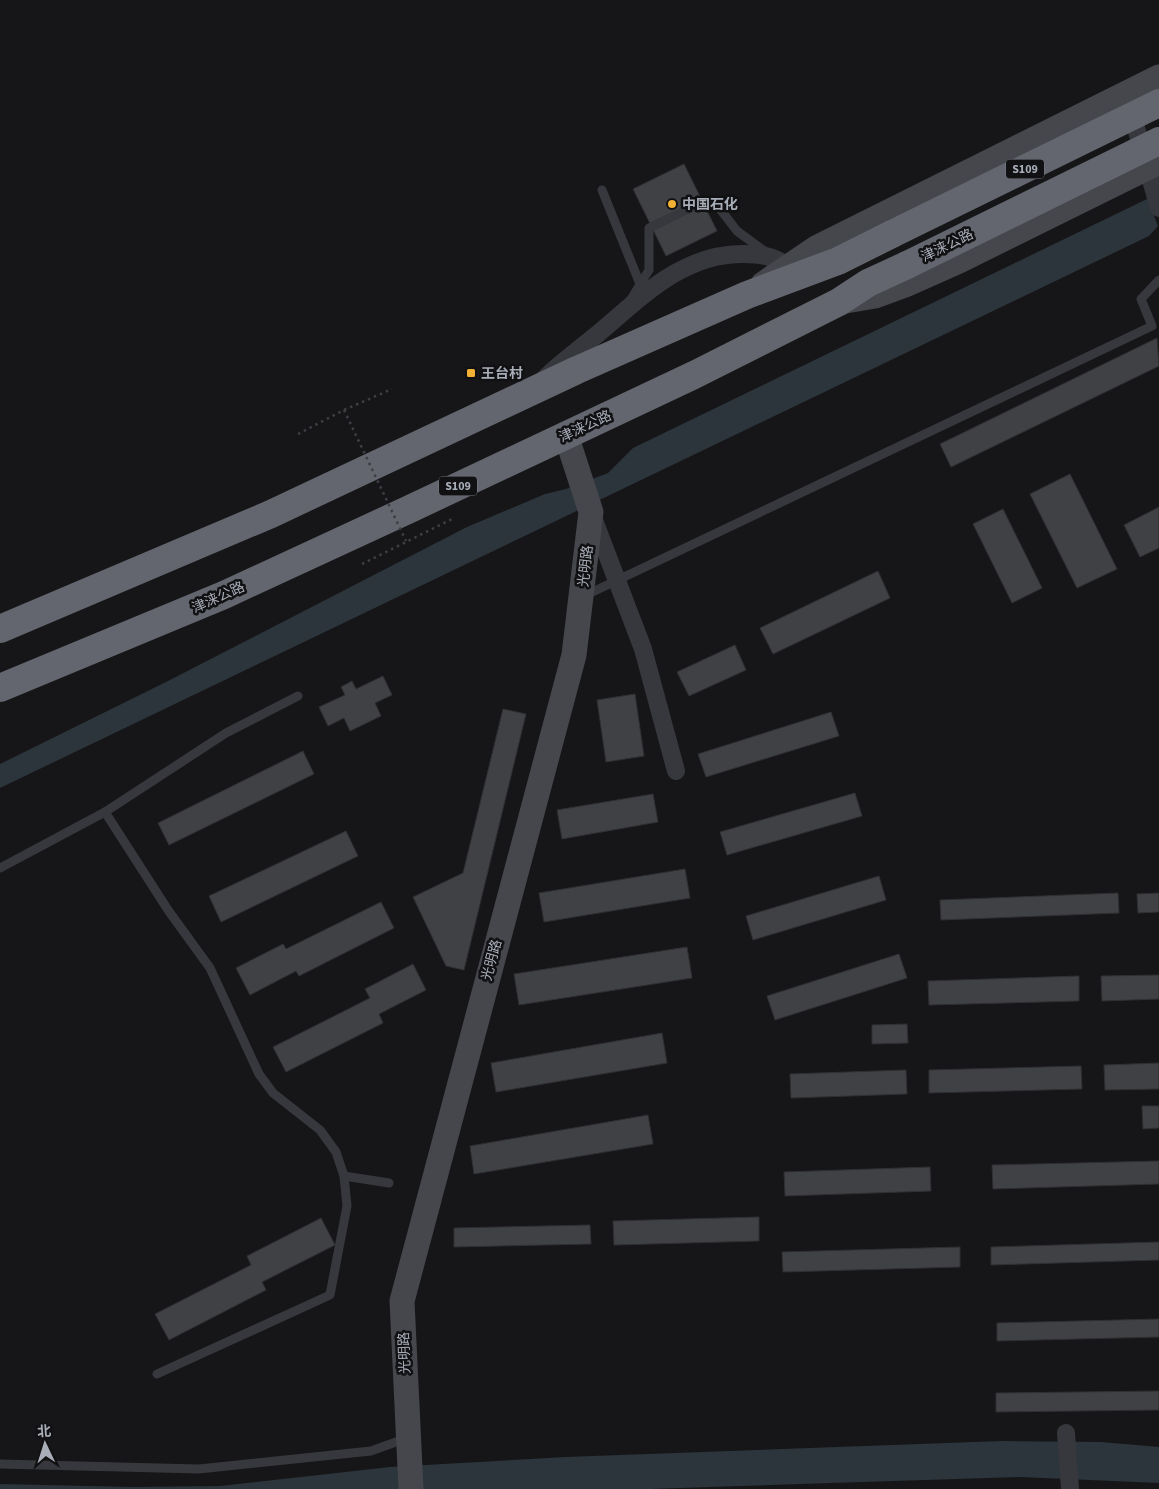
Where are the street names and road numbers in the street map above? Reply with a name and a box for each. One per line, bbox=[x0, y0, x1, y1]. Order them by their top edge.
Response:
road number: S109 bbox=[1006, 160, 1044, 178]
street label: 津涞公路 bbox=[918, 225, 977, 267]
street label: 津涞公路 bbox=[556, 406, 615, 448]
road number: S109 bbox=[439, 476, 477, 496]
street label: 光明路 bbox=[574, 544, 598, 588]
street label: 津涞公路 bbox=[189, 577, 248, 618]
street label: 光明路 bbox=[477, 937, 507, 983]
street label: 光明路 bbox=[394, 1332, 416, 1374]

